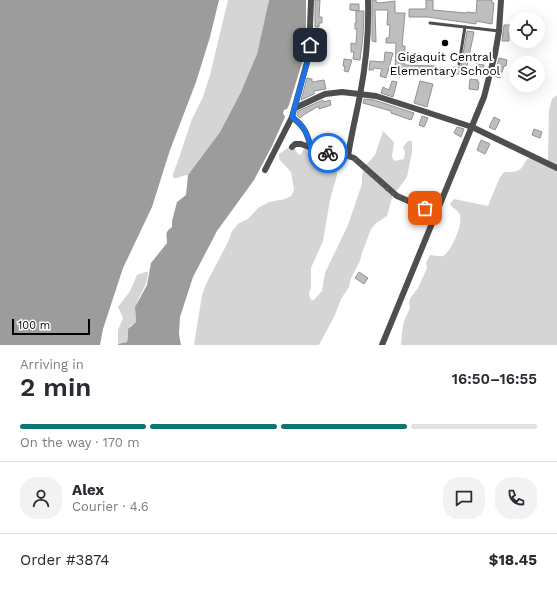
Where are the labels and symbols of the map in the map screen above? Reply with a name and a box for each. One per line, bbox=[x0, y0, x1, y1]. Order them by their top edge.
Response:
pin bbox=[293, 28, 327, 62]
marker: Gigaquit Central Elementary School bbox=[440, 38, 450, 48]
place label: Gigaquit Central Elementary School bbox=[390, 50, 501, 78]
courier bbox=[308, 133, 348, 173]
pin bbox=[408, 191, 442, 225]
scale bar bbox=[12, 317, 90, 336]

